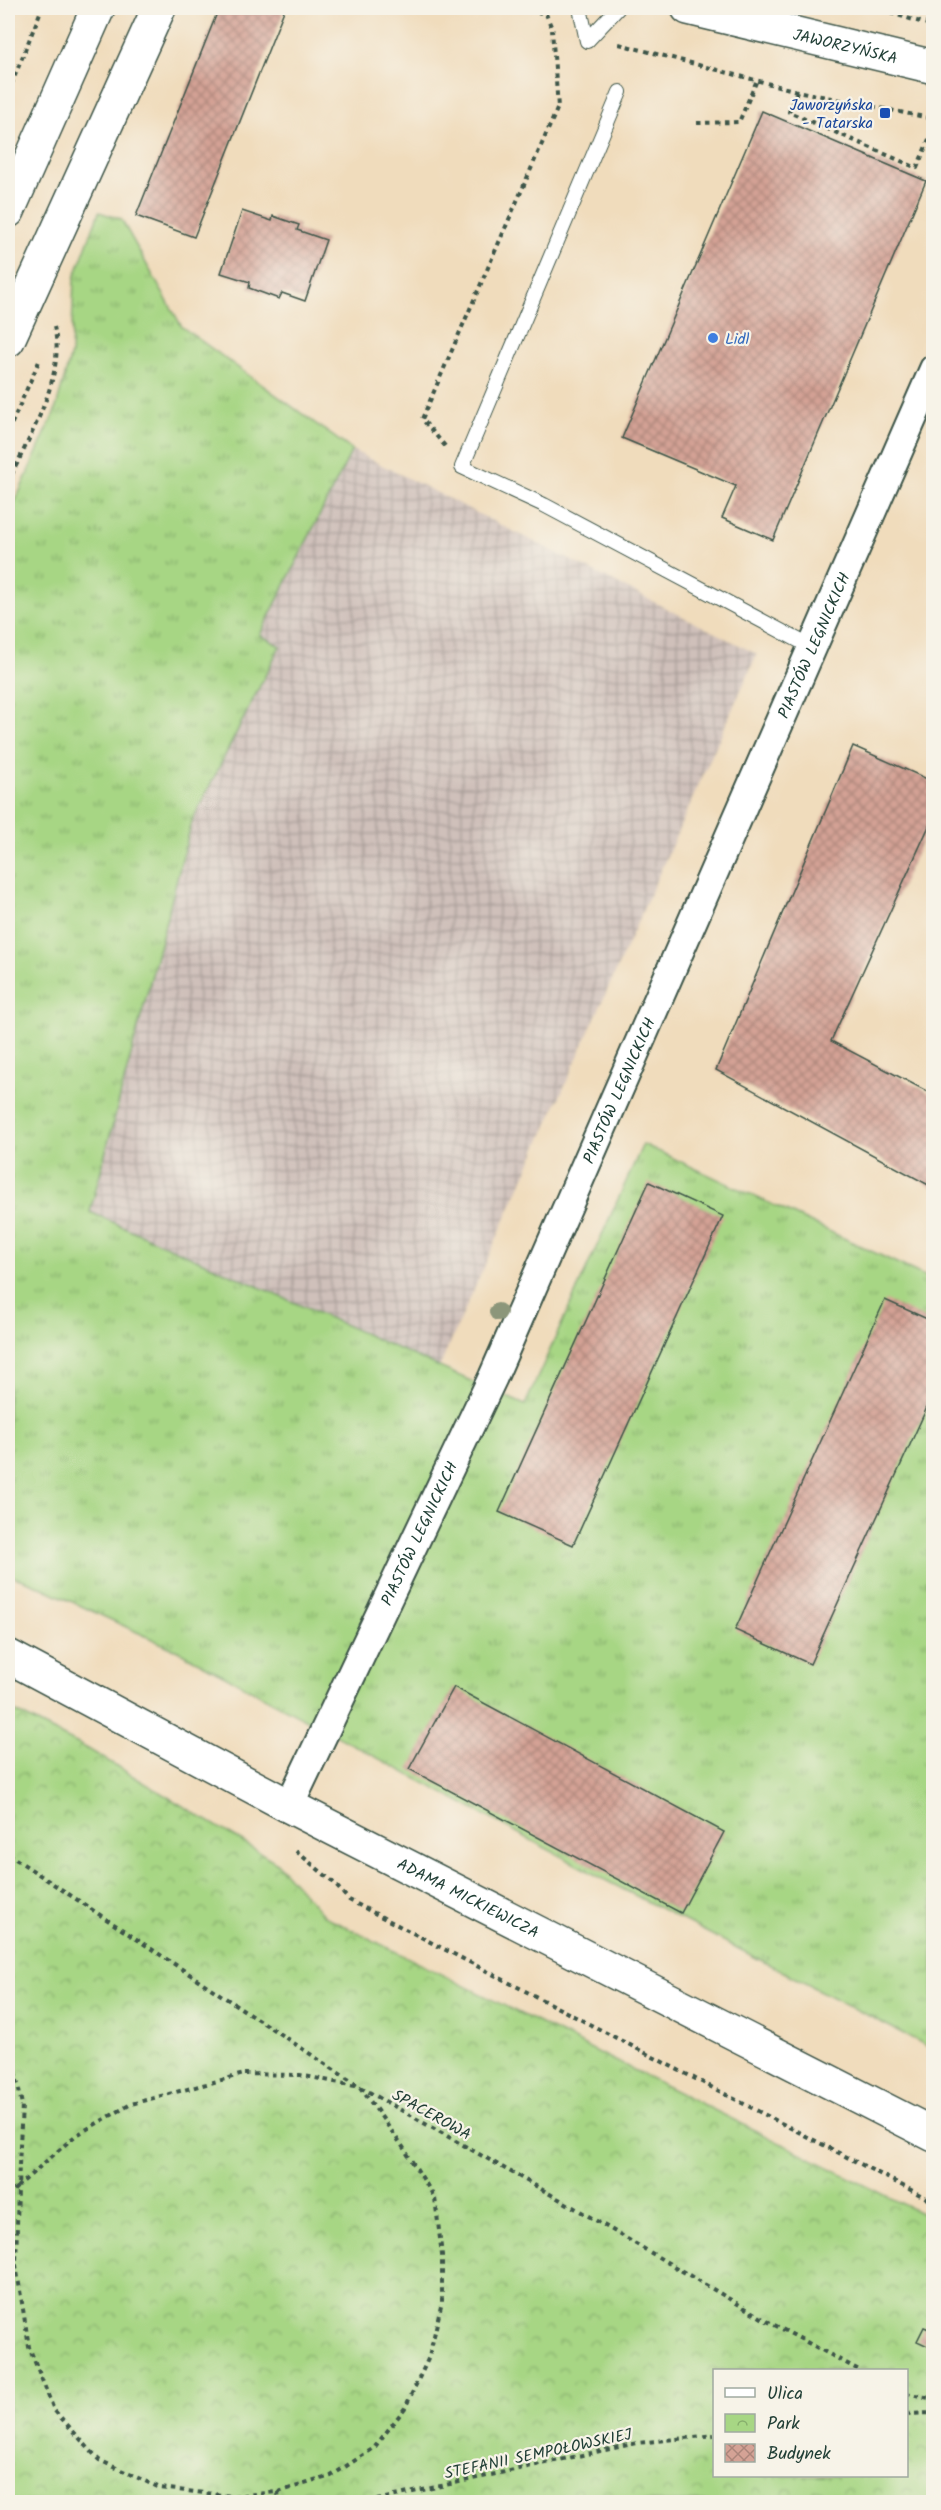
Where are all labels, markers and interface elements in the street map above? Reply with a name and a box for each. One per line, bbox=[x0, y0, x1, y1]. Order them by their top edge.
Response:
street label: JAWORZYŃSKA bbox=[790, 23, 900, 72]
place label: Jaworzyńska - Tatarska bbox=[790, 93, 873, 136]
marker: Jaworzyńska - Tatarska bbox=[878, 106, 892, 120]
place label: Lidl bbox=[725, 327, 750, 352]
marker: Lidl bbox=[706, 331, 720, 345]
street label: PIASTÓW LEGNICKICH bbox=[772, 569, 858, 723]
street label: PIASTÓW LEGNICKICH bbox=[577, 1014, 663, 1168]
street label: PIASTÓW LEGNICKICH bbox=[375, 1458, 465, 1610]
street label: ADAMA MICKIEWICZA bbox=[392, 1852, 543, 1946]
street label: SPACEROWA bbox=[387, 2083, 476, 2148]
legend bbox=[713, 2369, 908, 2477]
text: Ulica bbox=[767, 2380, 803, 2409]
text: Park bbox=[767, 2410, 800, 2439]
street label: STEFANII SEMPOŁOWSKIEJ bbox=[442, 2422, 635, 2487]
text: Budynek bbox=[767, 2440, 831, 2469]

